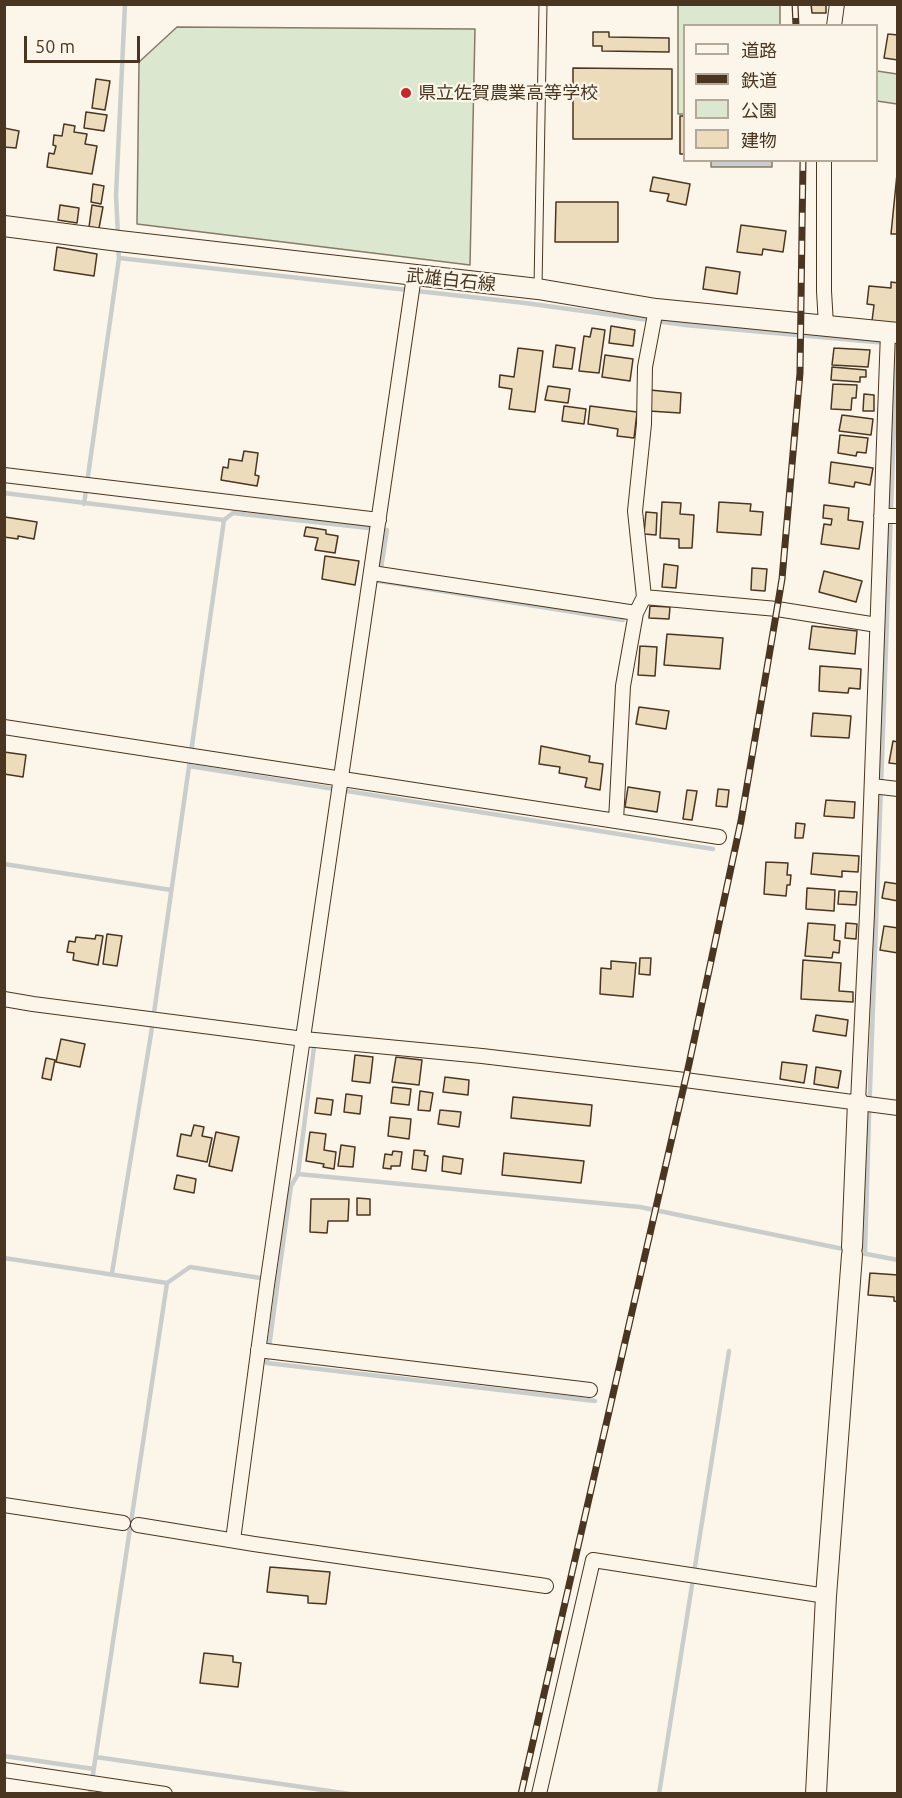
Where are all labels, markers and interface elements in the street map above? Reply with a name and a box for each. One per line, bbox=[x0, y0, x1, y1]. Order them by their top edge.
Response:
scale bar bbox=[27, 24, 142, 62]
legend bbox=[683, 24, 878, 162]
text: 50 m bbox=[35, 36, 75, 56]
text: 道路 bbox=[741, 40, 777, 60]
text: 鉄道 bbox=[741, 70, 777, 90]
place label: 県立佐賀農業高等学校 bbox=[418, 82, 598, 104]
marker: 県立佐賀農業高等学校 bbox=[399, 86, 413, 100]
text: 公園 bbox=[741, 100, 777, 120]
text: 建物 bbox=[741, 130, 777, 150]
street label: 武雄白石線 bbox=[405, 265, 497, 295]

